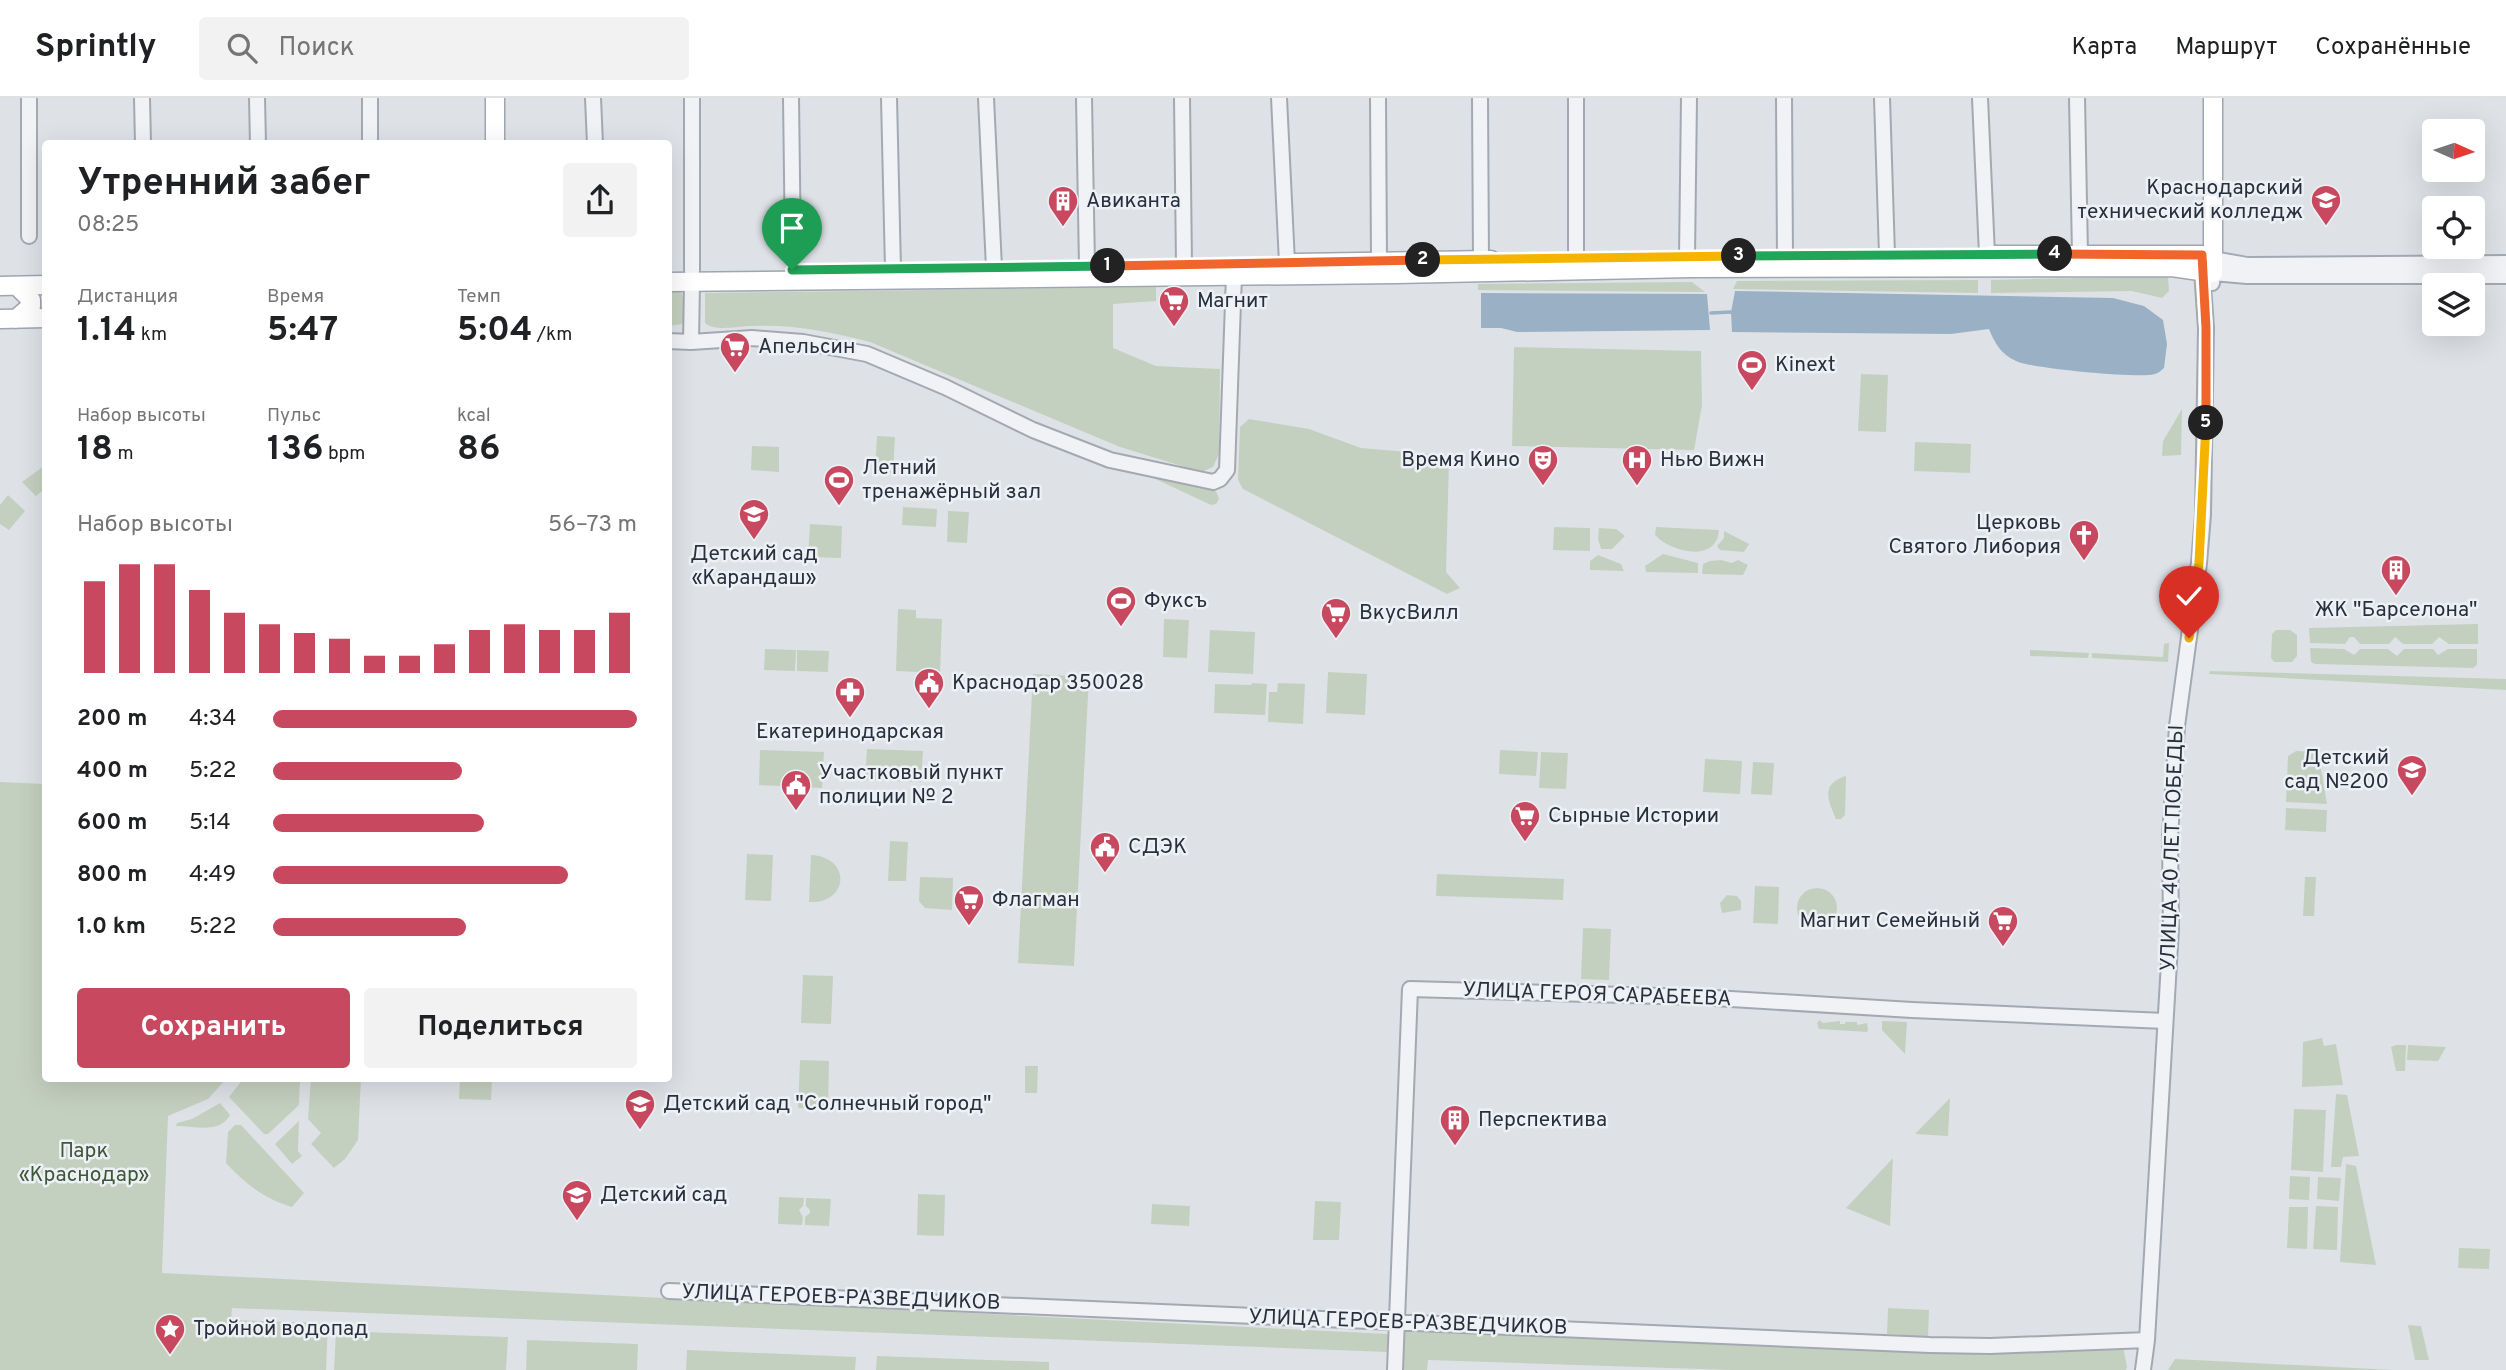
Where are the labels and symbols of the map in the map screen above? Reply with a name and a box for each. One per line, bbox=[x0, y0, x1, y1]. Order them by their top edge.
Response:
north arrow bbox=[2422, 119, 2485, 182]
place label: Краснодарский технический колледж bbox=[2077, 175, 2303, 226]
school or university icon: Краснодарский технический колледж bbox=[2309, 183, 2343, 227]
building icon: Авиканта bbox=[1046, 184, 1080, 228]
place label: Авиканта bbox=[1086, 188, 1181, 215]
pin bbox=[762, 198, 822, 270]
pin: 4 bbox=[2038, 236, 2072, 272]
pin: 3 bbox=[1722, 238, 1756, 274]
pin: 2 bbox=[1406, 242, 1440, 278]
pin: 1 bbox=[1090, 248, 1126, 284]
supermarket icon: Магнит bbox=[1157, 284, 1191, 328]
place label: Магнит bbox=[1197, 288, 1268, 315]
supermarket icon: Апельсин bbox=[718, 330, 752, 374]
place label: Апельсин bbox=[758, 334, 856, 361]
sports icon: Kinext bbox=[1735, 348, 1769, 392]
place label: Kinext bbox=[1775, 352, 1836, 379]
pin: 5 bbox=[2188, 406, 2224, 440]
theatre icon: Время Кино bbox=[1526, 443, 1560, 487]
hospital icon: Нью Вижн bbox=[1620, 443, 1654, 487]
place label: Время Кино bbox=[1401, 447, 1520, 474]
place label: Нью Вижн bbox=[1660, 447, 1765, 474]
place label: Летний тренажёрный зал bbox=[862, 455, 1041, 506]
sports icon: Летний тренажёрный зал bbox=[822, 463, 856, 507]
school or university icon: Детский сад «Карандаш» bbox=[737, 497, 771, 541]
place label: Церковь Святого Либория bbox=[1889, 510, 2061, 561]
church icon: Церковь Святого Либория bbox=[2067, 518, 2101, 562]
place label: Детский сад «Карандаш» bbox=[690, 541, 818, 592]
building icon: ЖК "Барселона" bbox=[2379, 553, 2413, 597]
pin bbox=[2159, 566, 2219, 638]
sports icon: Фуксъ bbox=[1104, 584, 1138, 628]
place label: Фуксъ bbox=[1144, 588, 1207, 615]
supermarket icon: ВкусВилл bbox=[1319, 596, 1353, 640]
place label: ЖК "Барселона" bbox=[2314, 597, 2478, 624]
place label: ВкусВилл bbox=[1359, 600, 1459, 627]
public building icon: Краснодар 350028 bbox=[912, 666, 946, 710]
place label: Краснодар 350028 bbox=[952, 670, 1144, 697]
pharmacy icon: Екатеринодарская bbox=[833, 675, 867, 719]
place label: Екатеринодарская bbox=[756, 719, 944, 746]
street label: УЛИЦА 40 ЛЕТ ПОБЕДЫ bbox=[2155, 724, 2191, 972]
place label: Детский сад №200 bbox=[2284, 745, 2389, 796]
school or university icon: Детский сад №200 bbox=[2395, 753, 2429, 797]
place label: Участковый пункт полиции № 2 bbox=[819, 760, 1003, 811]
public building icon: Участковый пункт полиции № 2 bbox=[779, 768, 813, 812]
supermarket icon: Сырные Истории bbox=[1508, 799, 1542, 843]
place label: Сырные Истории bbox=[1548, 803, 1719, 830]
public building icon: СДЭК bbox=[1088, 830, 1122, 874]
place label: СДЭК bbox=[1128, 834, 1187, 861]
supermarket icon: Флагман bbox=[952, 883, 986, 927]
place label: Флагман bbox=[992, 887, 1080, 914]
supermarket icon: Магнит Семейный bbox=[1986, 904, 2020, 948]
place label: Магнит Семейный bbox=[1799, 908, 1980, 935]
street label: УЛИЦА ГЕРОЯ САРАБЕЕВА bbox=[1462, 977, 1732, 1013]
school or university icon: Детский сад "Солнечный город" bbox=[623, 1087, 657, 1131]
place label: Детский сад "Солнечный город" bbox=[663, 1091, 992, 1118]
building icon: Перспектива bbox=[1438, 1103, 1472, 1147]
place label: Перспектива bbox=[1478, 1107, 1607, 1134]
park label: Парк «Краснодар» bbox=[19, 1138, 150, 1189]
school or university icon: Детский сад bbox=[560, 1178, 594, 1222]
place label: Детский сад bbox=[600, 1182, 727, 1209]
street label: УЛИЦА ГЕРОЕВ-РАЗВЕДЧИКОВ bbox=[681, 1279, 1001, 1317]
street label: УЛИЦА ГЕРОЕВ-РАЗВЕДЧИКОВ bbox=[1248, 1304, 1568, 1342]
place icon: Тройной водопад bbox=[153, 1312, 187, 1356]
place label: Тройной водопад bbox=[193, 1316, 368, 1343]

